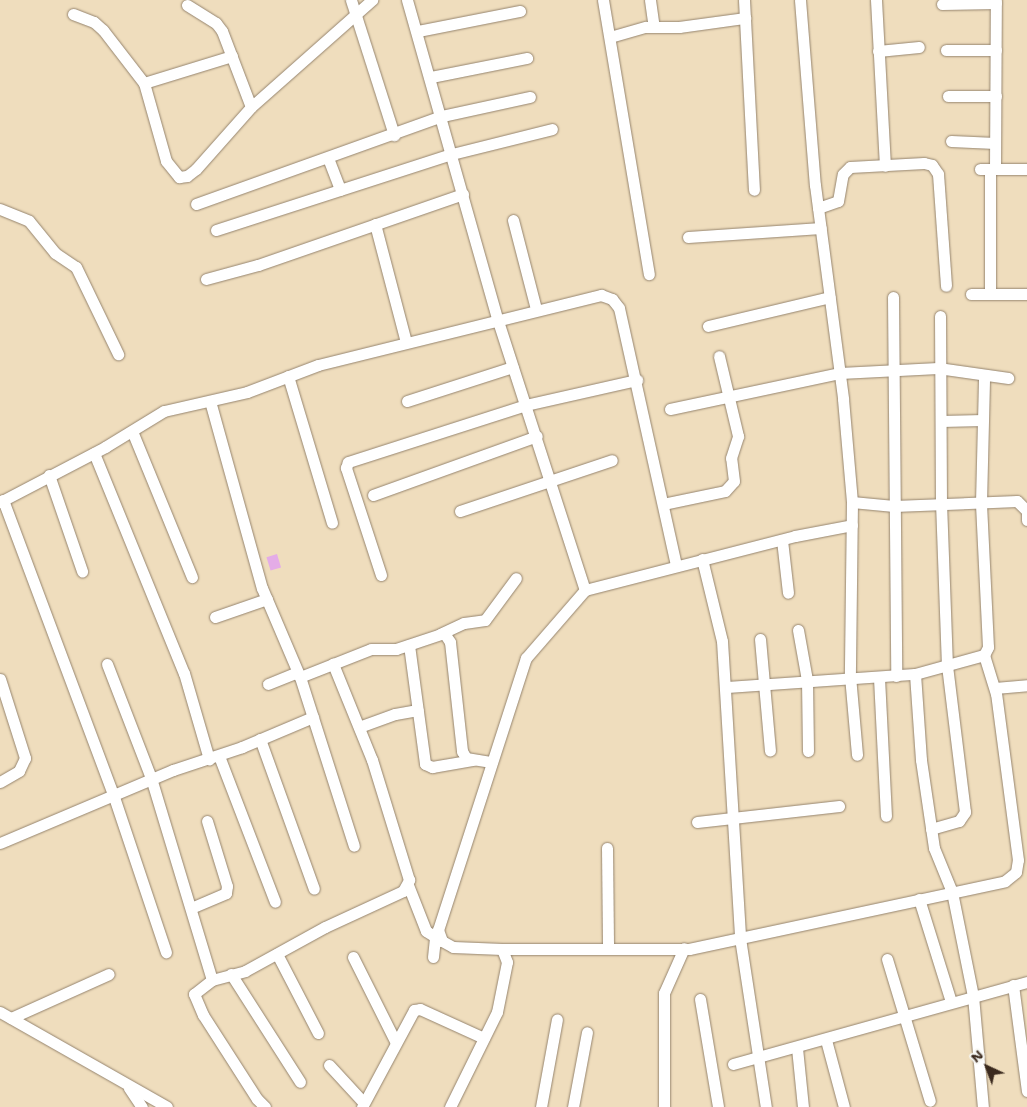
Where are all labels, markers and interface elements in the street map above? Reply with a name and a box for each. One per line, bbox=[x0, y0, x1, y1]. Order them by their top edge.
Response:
north arrow bbox=[962, 1042, 1012, 1092]
text: N bbox=[967, 1046, 987, 1066]

